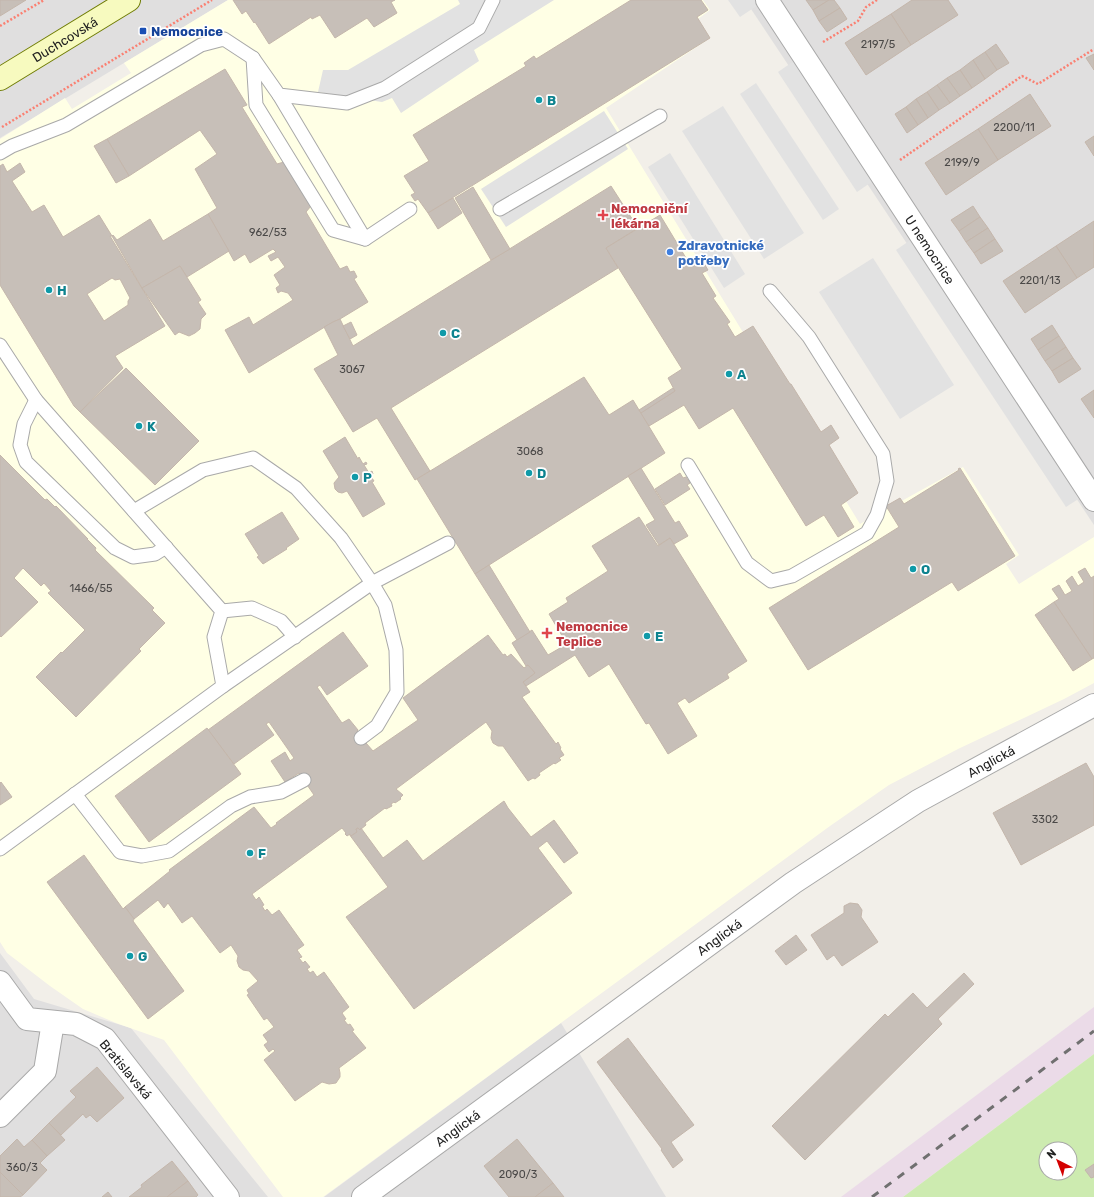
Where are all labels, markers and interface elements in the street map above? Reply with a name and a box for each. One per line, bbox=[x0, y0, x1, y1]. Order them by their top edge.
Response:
street label: Duchcovská bbox=[30, 14, 100, 65]
place label: Nemocnice bbox=[151, 24, 223, 39]
marker: Nemocnice bbox=[138, 26, 148, 36]
house number: 2197/5 bbox=[861, 38, 896, 51]
place label: B bbox=[547, 93, 556, 108]
marker: B bbox=[534, 95, 544, 105]
house number: 2200/11 bbox=[993, 121, 1035, 134]
house number: 2199/9 bbox=[944, 156, 980, 169]
place label: Nemocniční lékárna bbox=[611, 201, 689, 231]
marker: Nemocniční lékárna bbox=[598, 210, 608, 220]
street label: U nemocnice bbox=[902, 212, 958, 287]
house number: 962/53 bbox=[249, 226, 287, 239]
place label: Zdravotnické potřeby bbox=[678, 238, 764, 268]
marker: Zdravotnické potřeby bbox=[665, 247, 675, 257]
house number: 2201/13 bbox=[1019, 274, 1061, 287]
place label: H bbox=[57, 283, 67, 298]
marker: H bbox=[44, 285, 54, 295]
place label: C bbox=[451, 326, 460, 341]
marker: C bbox=[438, 328, 448, 338]
house number: 3067 bbox=[339, 363, 365, 376]
place label: A bbox=[737, 367, 747, 382]
marker: A bbox=[724, 369, 734, 379]
place label: K bbox=[147, 419, 156, 434]
marker: K bbox=[134, 421, 144, 431]
house number: 3068 bbox=[516, 445, 544, 458]
place label: D bbox=[537, 466, 546, 481]
marker: D bbox=[524, 468, 534, 478]
place label: P bbox=[363, 470, 372, 485]
marker: P bbox=[350, 472, 360, 482]
place label: O bbox=[921, 562, 930, 577]
marker: O bbox=[908, 564, 918, 574]
house number: 1466/55 bbox=[69, 582, 113, 595]
place label: Nemocnice Teplice bbox=[556, 619, 628, 649]
marker: Nemocnice Teplice bbox=[541, 627, 553, 639]
place label: E bbox=[655, 629, 663, 644]
marker: E bbox=[642, 631, 652, 641]
street label: Anglická bbox=[965, 743, 1017, 781]
house number: 3302 bbox=[1032, 813, 1058, 826]
place label: F bbox=[258, 846, 266, 861]
marker: F bbox=[245, 848, 255, 858]
street label: Anglická bbox=[694, 916, 745, 959]
place label: G bbox=[138, 949, 147, 964]
marker: G bbox=[125, 951, 135, 961]
street label: Bratislavská bbox=[96, 1037, 155, 1102]
street label: Anglická bbox=[433, 1107, 483, 1150]
north arrow bbox=[1038, 1141, 1078, 1181]
text: N bbox=[1044, 1146, 1059, 1161]
house number: 360/3 bbox=[6, 1161, 38, 1174]
house number: 2090/3 bbox=[499, 1168, 538, 1181]

